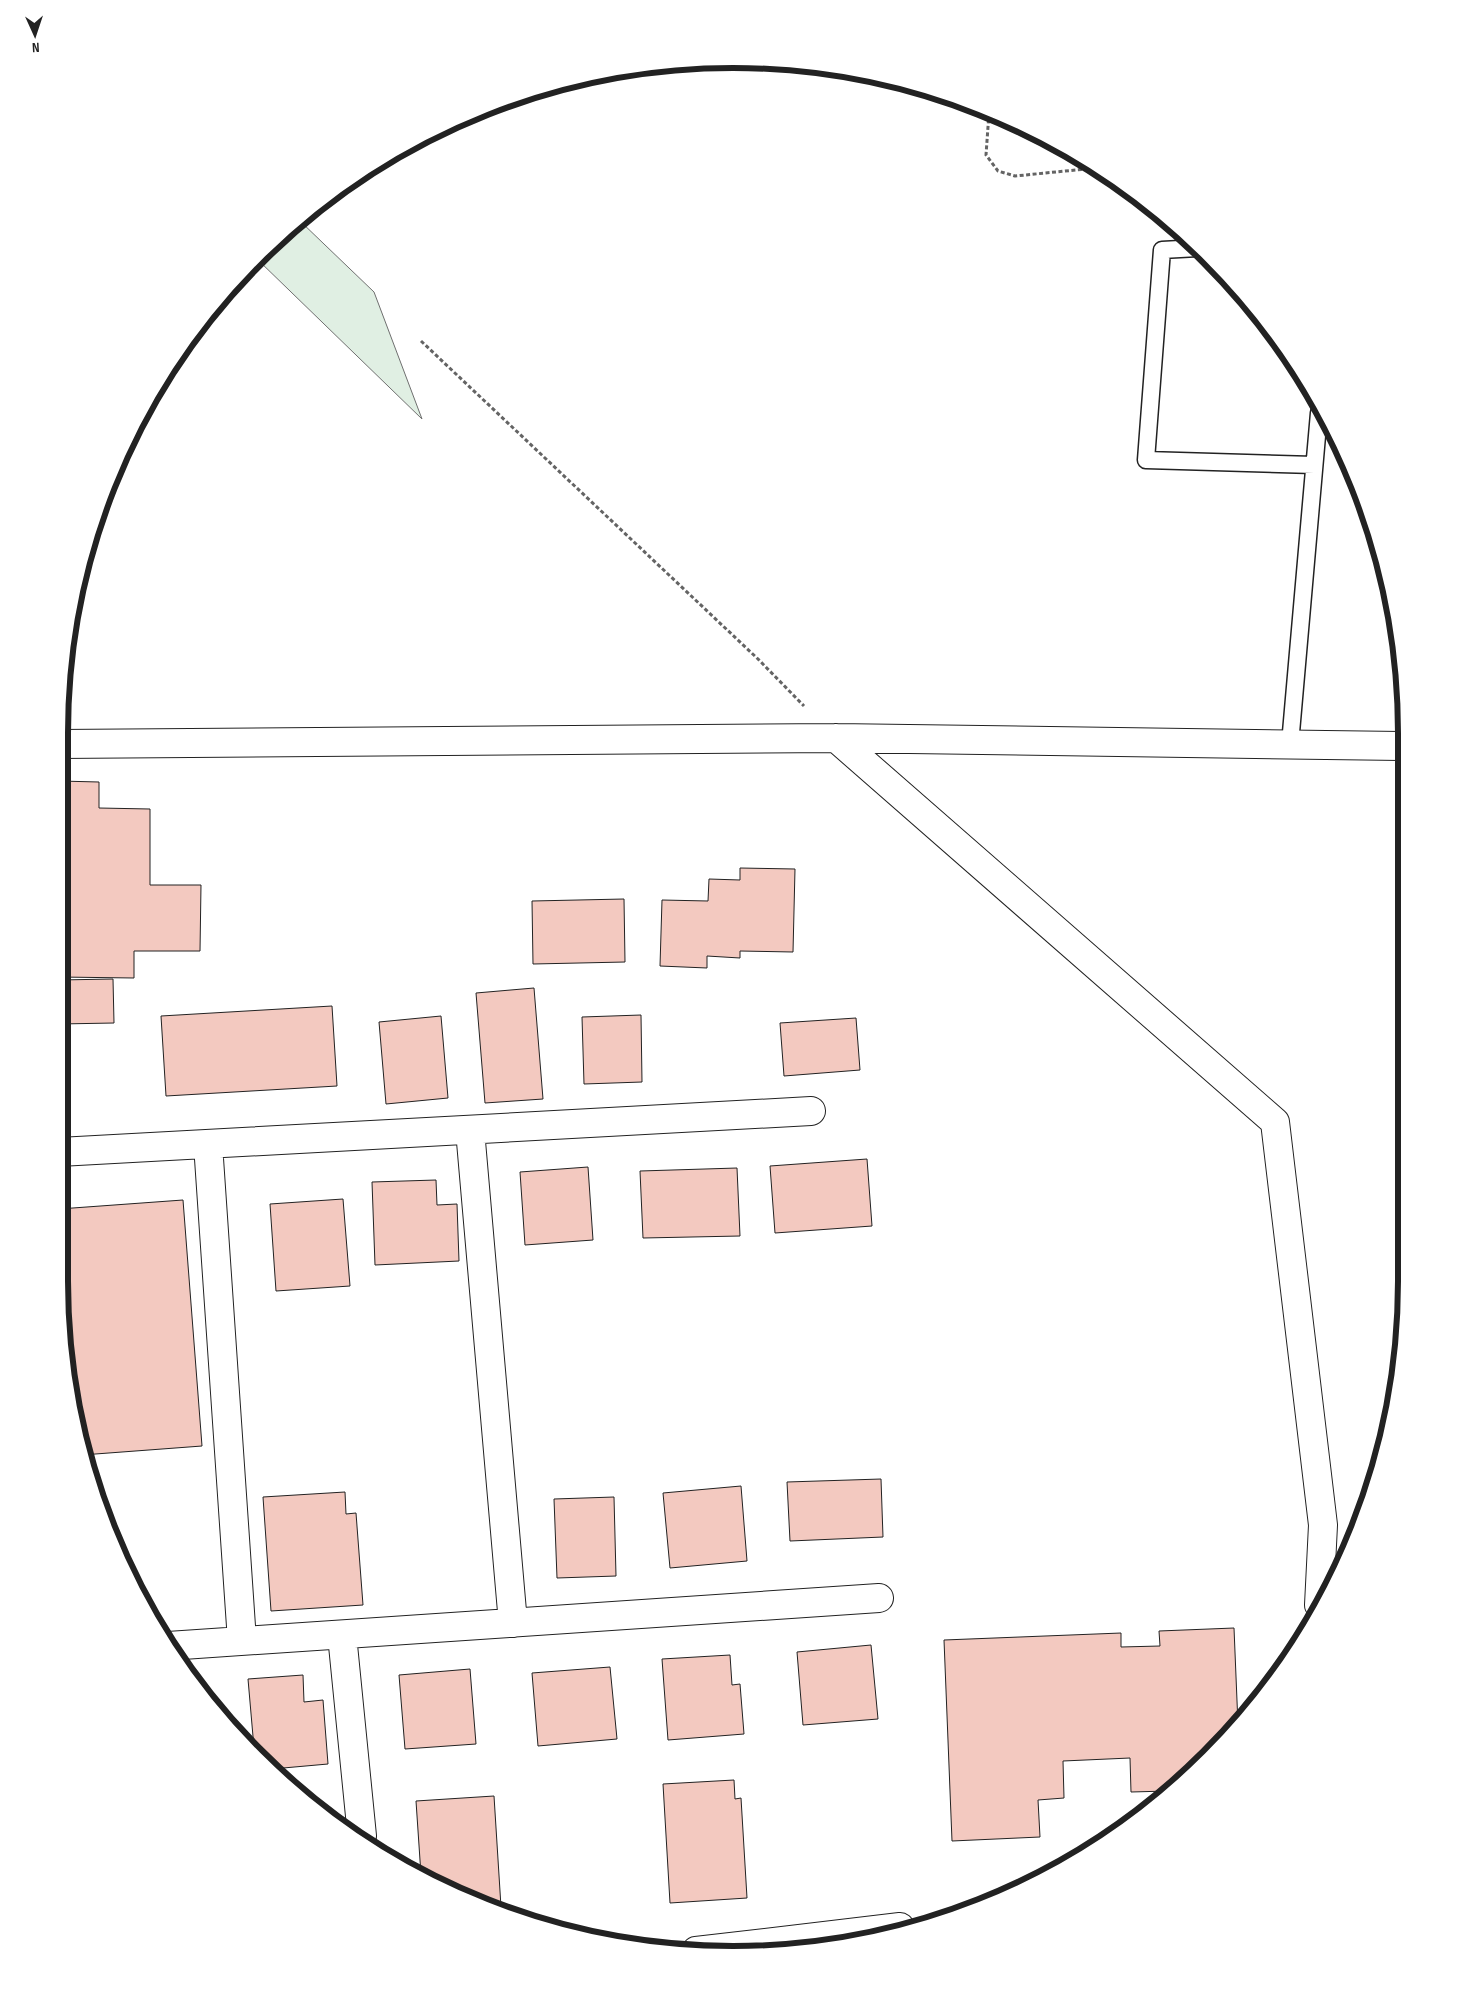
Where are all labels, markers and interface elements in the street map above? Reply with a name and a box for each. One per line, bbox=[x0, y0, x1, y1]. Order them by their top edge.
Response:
north arrow bbox=[10, 10, 60, 60]
text: N bbox=[31, 39, 40, 56]

